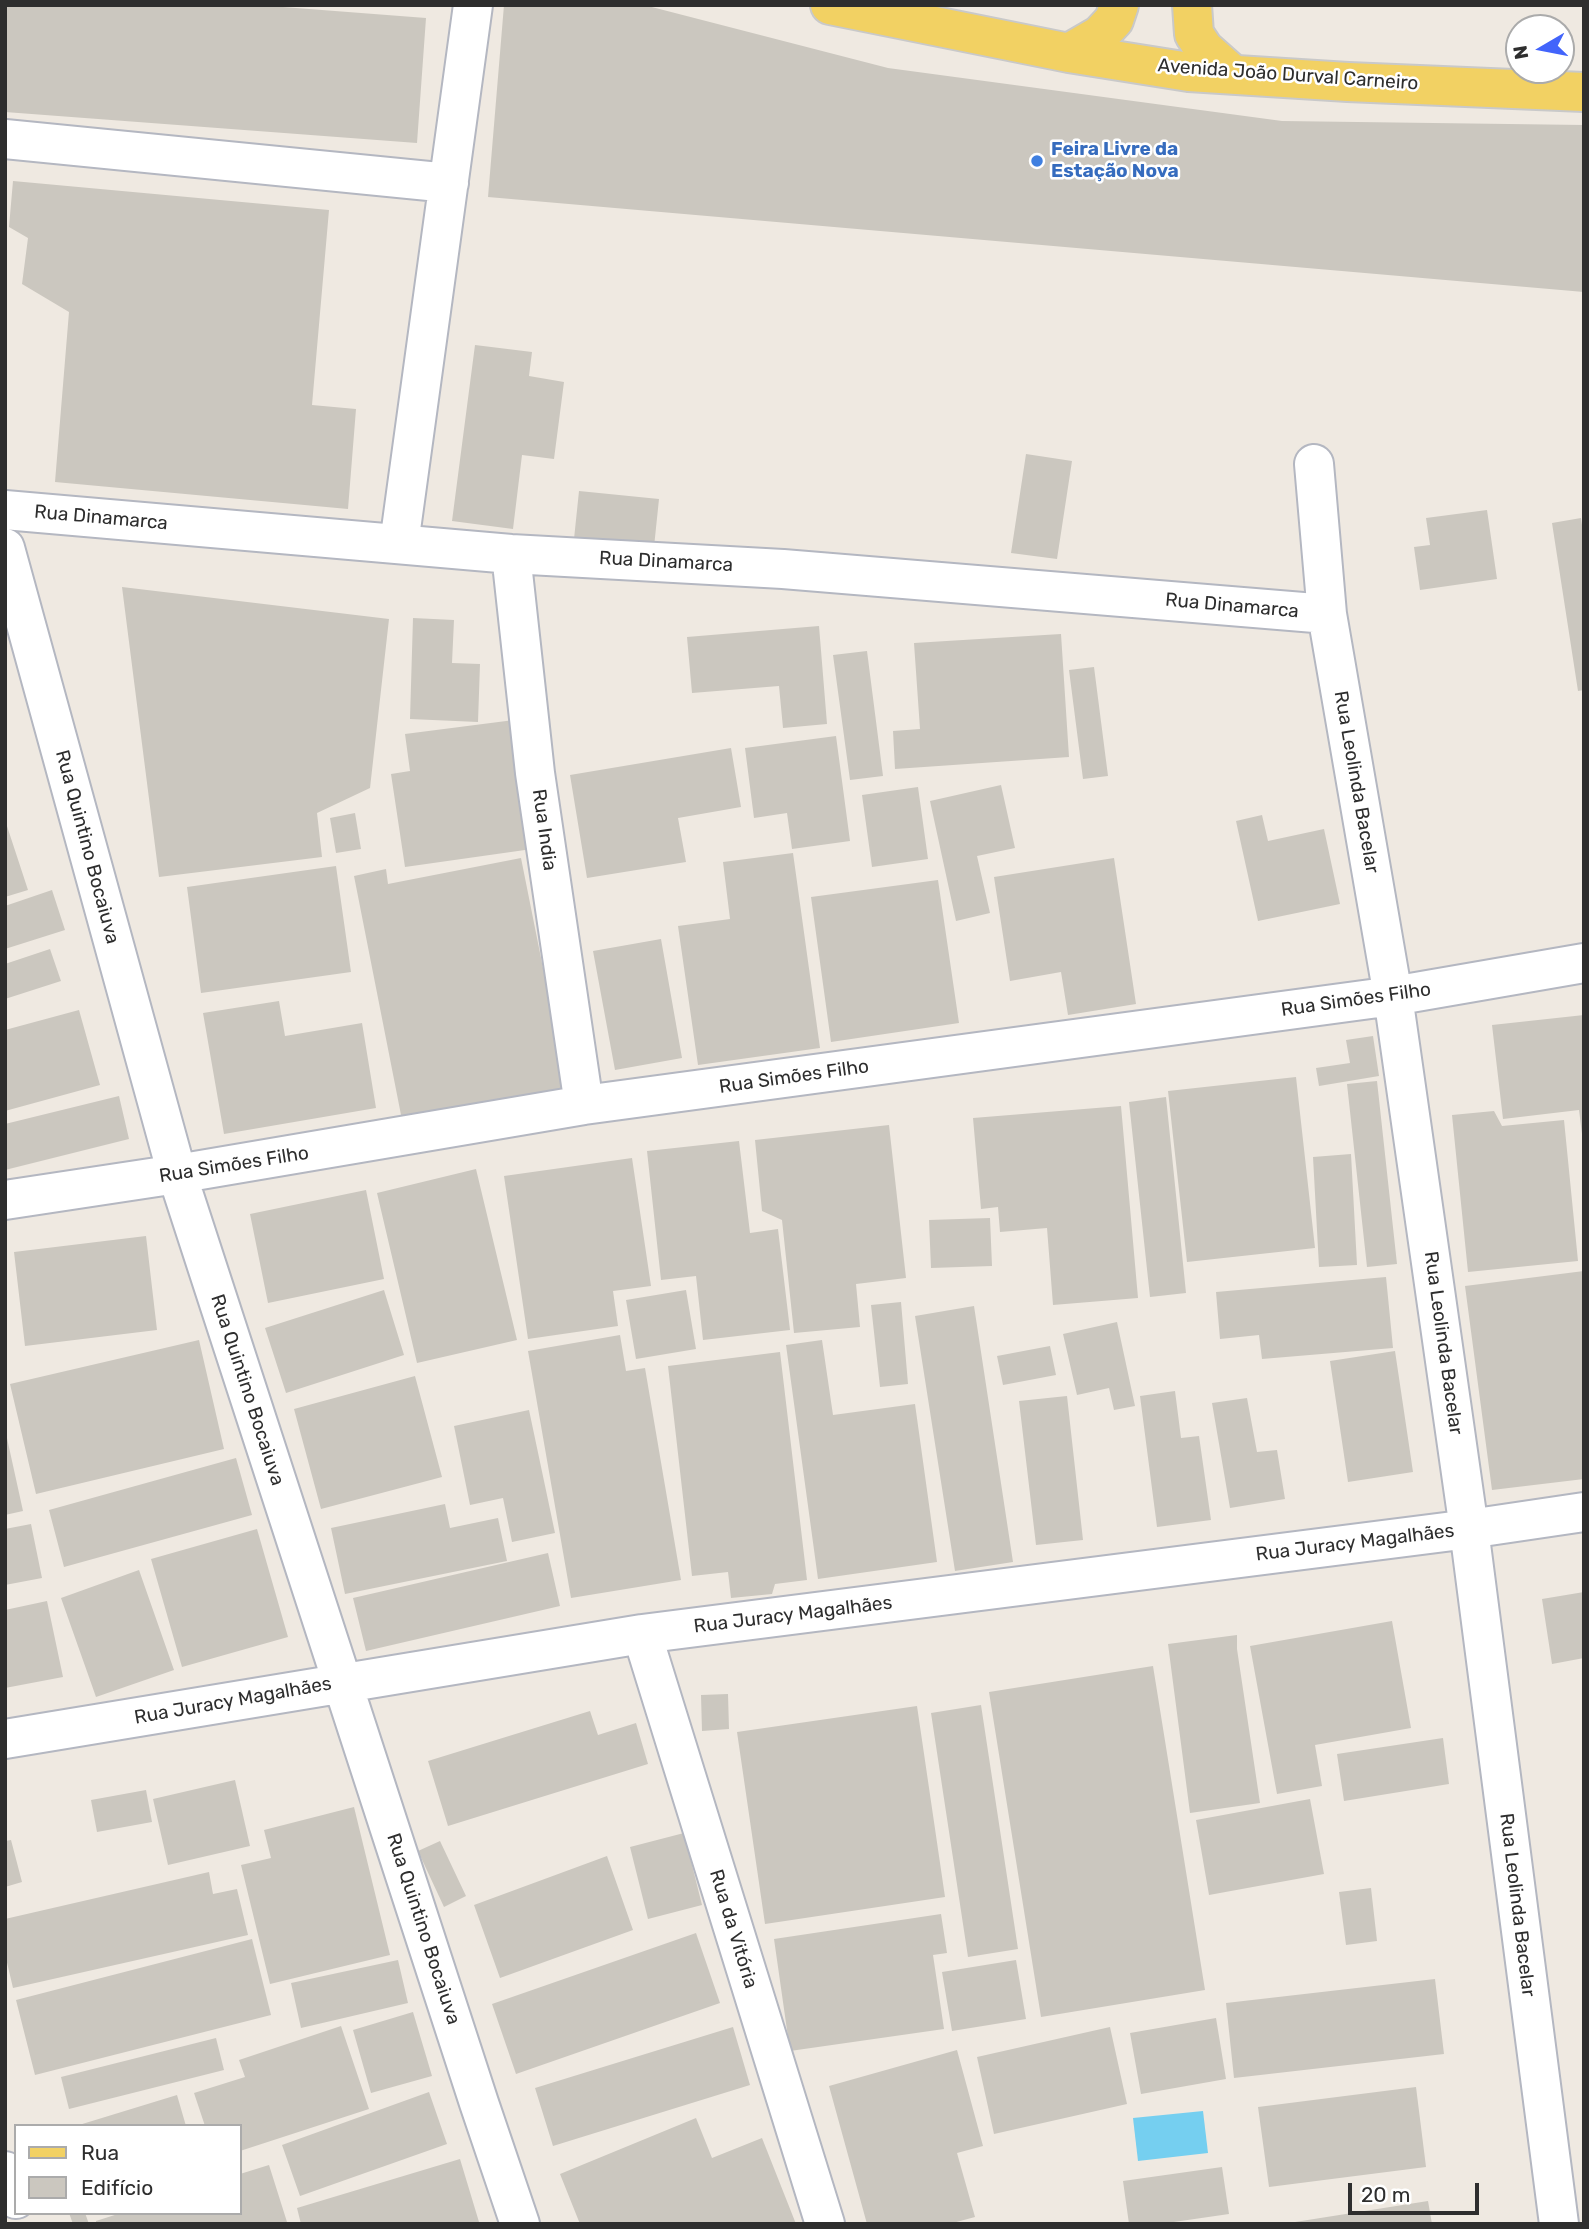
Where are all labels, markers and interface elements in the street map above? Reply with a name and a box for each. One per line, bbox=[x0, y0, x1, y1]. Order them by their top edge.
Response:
north arrow bbox=[1505, 14, 1575, 84]
text: N bbox=[1508, 44, 1533, 61]
street label: Avenida João Durval Carneiro bbox=[1157, 55, 1419, 95]
place label: Feira Livre da Estação Nova bbox=[1051, 139, 1179, 183]
marker: Feira Livre da Estação Nova bbox=[1029, 153, 1045, 169]
street label: Rua Dinamarca bbox=[33, 501, 169, 535]
street label: Rua Dinamarca bbox=[598, 547, 734, 577]
street label: Rua Dinamarca bbox=[1164, 589, 1300, 623]
street label: Rua Leolinda Bacelar bbox=[1329, 689, 1383, 875]
street label: Rua Quintino Bocaiuva bbox=[50, 748, 124, 946]
street label: Rua India bbox=[527, 788, 561, 872]
street label: Rua Simões Filho bbox=[1280, 978, 1432, 1022]
street label: Rua Simões Filho bbox=[718, 1055, 870, 1099]
street label: Rua Simões Filho bbox=[158, 1142, 310, 1188]
street label: Rua Leolinda Bacelar bbox=[1419, 1250, 1467, 1436]
street label: Rua Quintino Bocaiuva bbox=[205, 1292, 289, 1488]
street label: Rua Juracy Magalhães bbox=[1254, 1520, 1456, 1566]
street label: Rua Juracy Magalhães bbox=[692, 1592, 894, 1638]
street label: Rua Juracy Magalhães bbox=[133, 1672, 333, 1730]
street label: Rua Leolinda Bacelar bbox=[1494, 1812, 1540, 1998]
street label: Rua Quintino Bocaiuva bbox=[381, 1831, 465, 2027]
street label: Rua da Vitória bbox=[704, 1867, 762, 1991]
legend bbox=[14, 2124, 242, 2215]
text: Rua bbox=[81, 2140, 119, 2165]
scale bar bbox=[1351, 2170, 1482, 2214]
text: Edifício bbox=[81, 2175, 153, 2200]
text: 20 m bbox=[1361, 2182, 1410, 2207]

